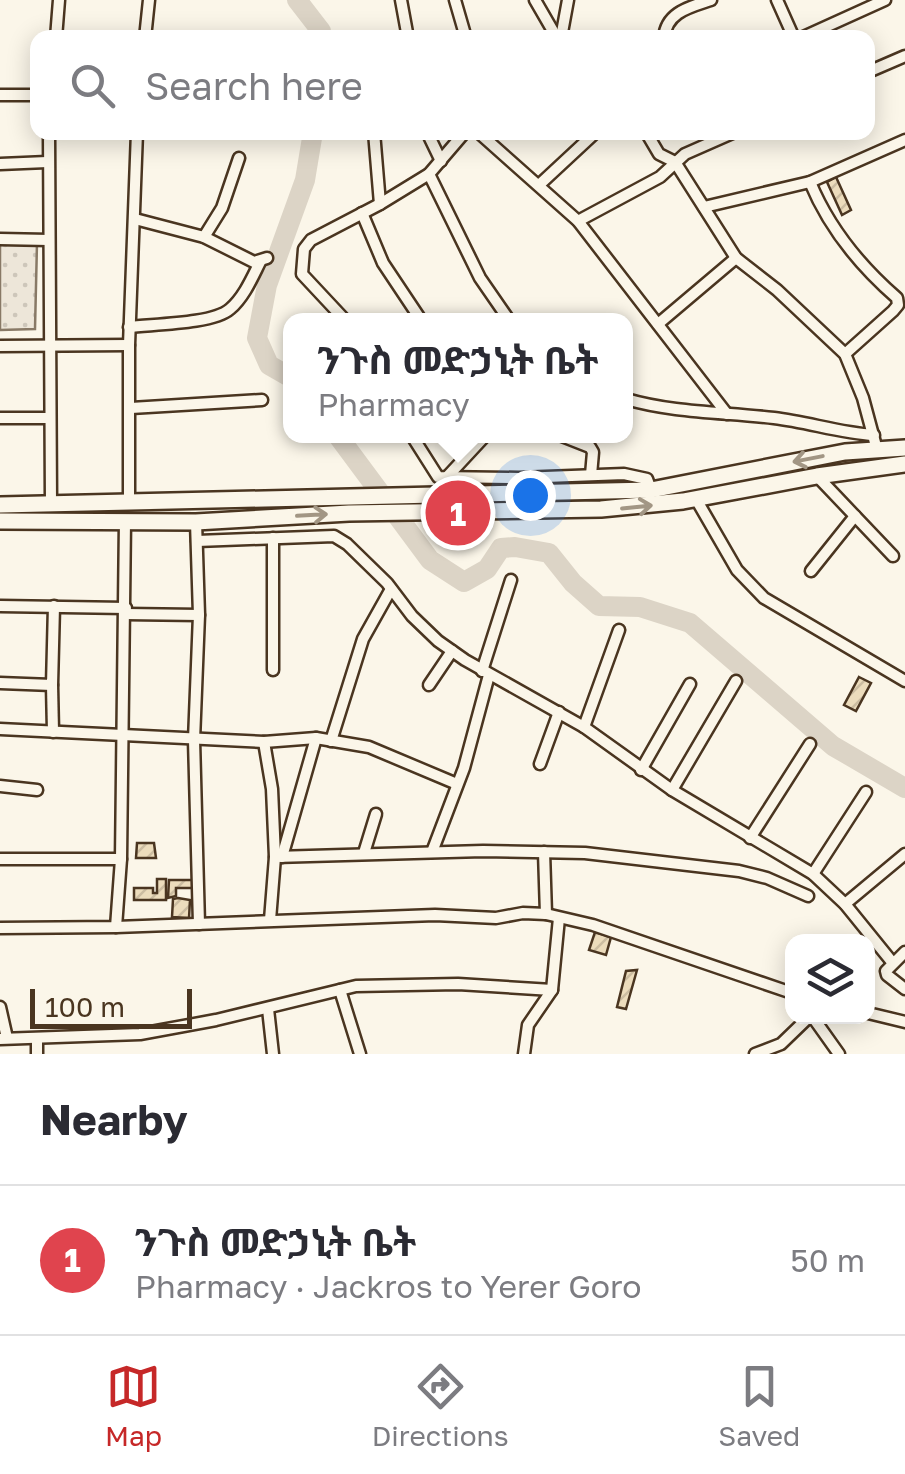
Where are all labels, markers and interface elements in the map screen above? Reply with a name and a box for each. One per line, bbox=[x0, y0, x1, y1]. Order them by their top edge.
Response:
search box bbox=[30, 30, 875, 140]
icon: search bbox=[65, 58, 120, 113]
text: Search here bbox=[145, 63, 363, 108]
popup bbox=[283, 313, 633, 443]
text: ንጉስ መድኃኒት ቤት bbox=[317, 337, 599, 382]
text: Pharmacy bbox=[317, 385, 470, 423]
one-way arrow bbox=[792, 450, 825, 469]
your location bbox=[505, 470, 556, 521]
pin: 1 bbox=[426, 476, 490, 550]
one-way arrow bbox=[621, 497, 653, 516]
one-way arrow bbox=[296, 505, 328, 524]
map controls bbox=[785, 934, 875, 1024]
button: layers bbox=[785, 934, 875, 1024]
scale bar bbox=[30, 984, 192, 1028]
text: 100 m bbox=[45, 990, 125, 1023]
text: Nearby bbox=[40, 1094, 188, 1144]
text: ንጉስ መድኃኒት ቤት bbox=[135, 1219, 416, 1264]
text: 1 bbox=[64, 1241, 81, 1279]
text: 50 m bbox=[790, 1241, 865, 1279]
text: Pharmacy · Jackros to Yerer Goro bbox=[135, 1267, 641, 1305]
tab: Map bbox=[105, 1359, 162, 1452]
tab: Directions bbox=[372, 1359, 509, 1452]
tab: Saved bbox=[718, 1359, 800, 1452]

